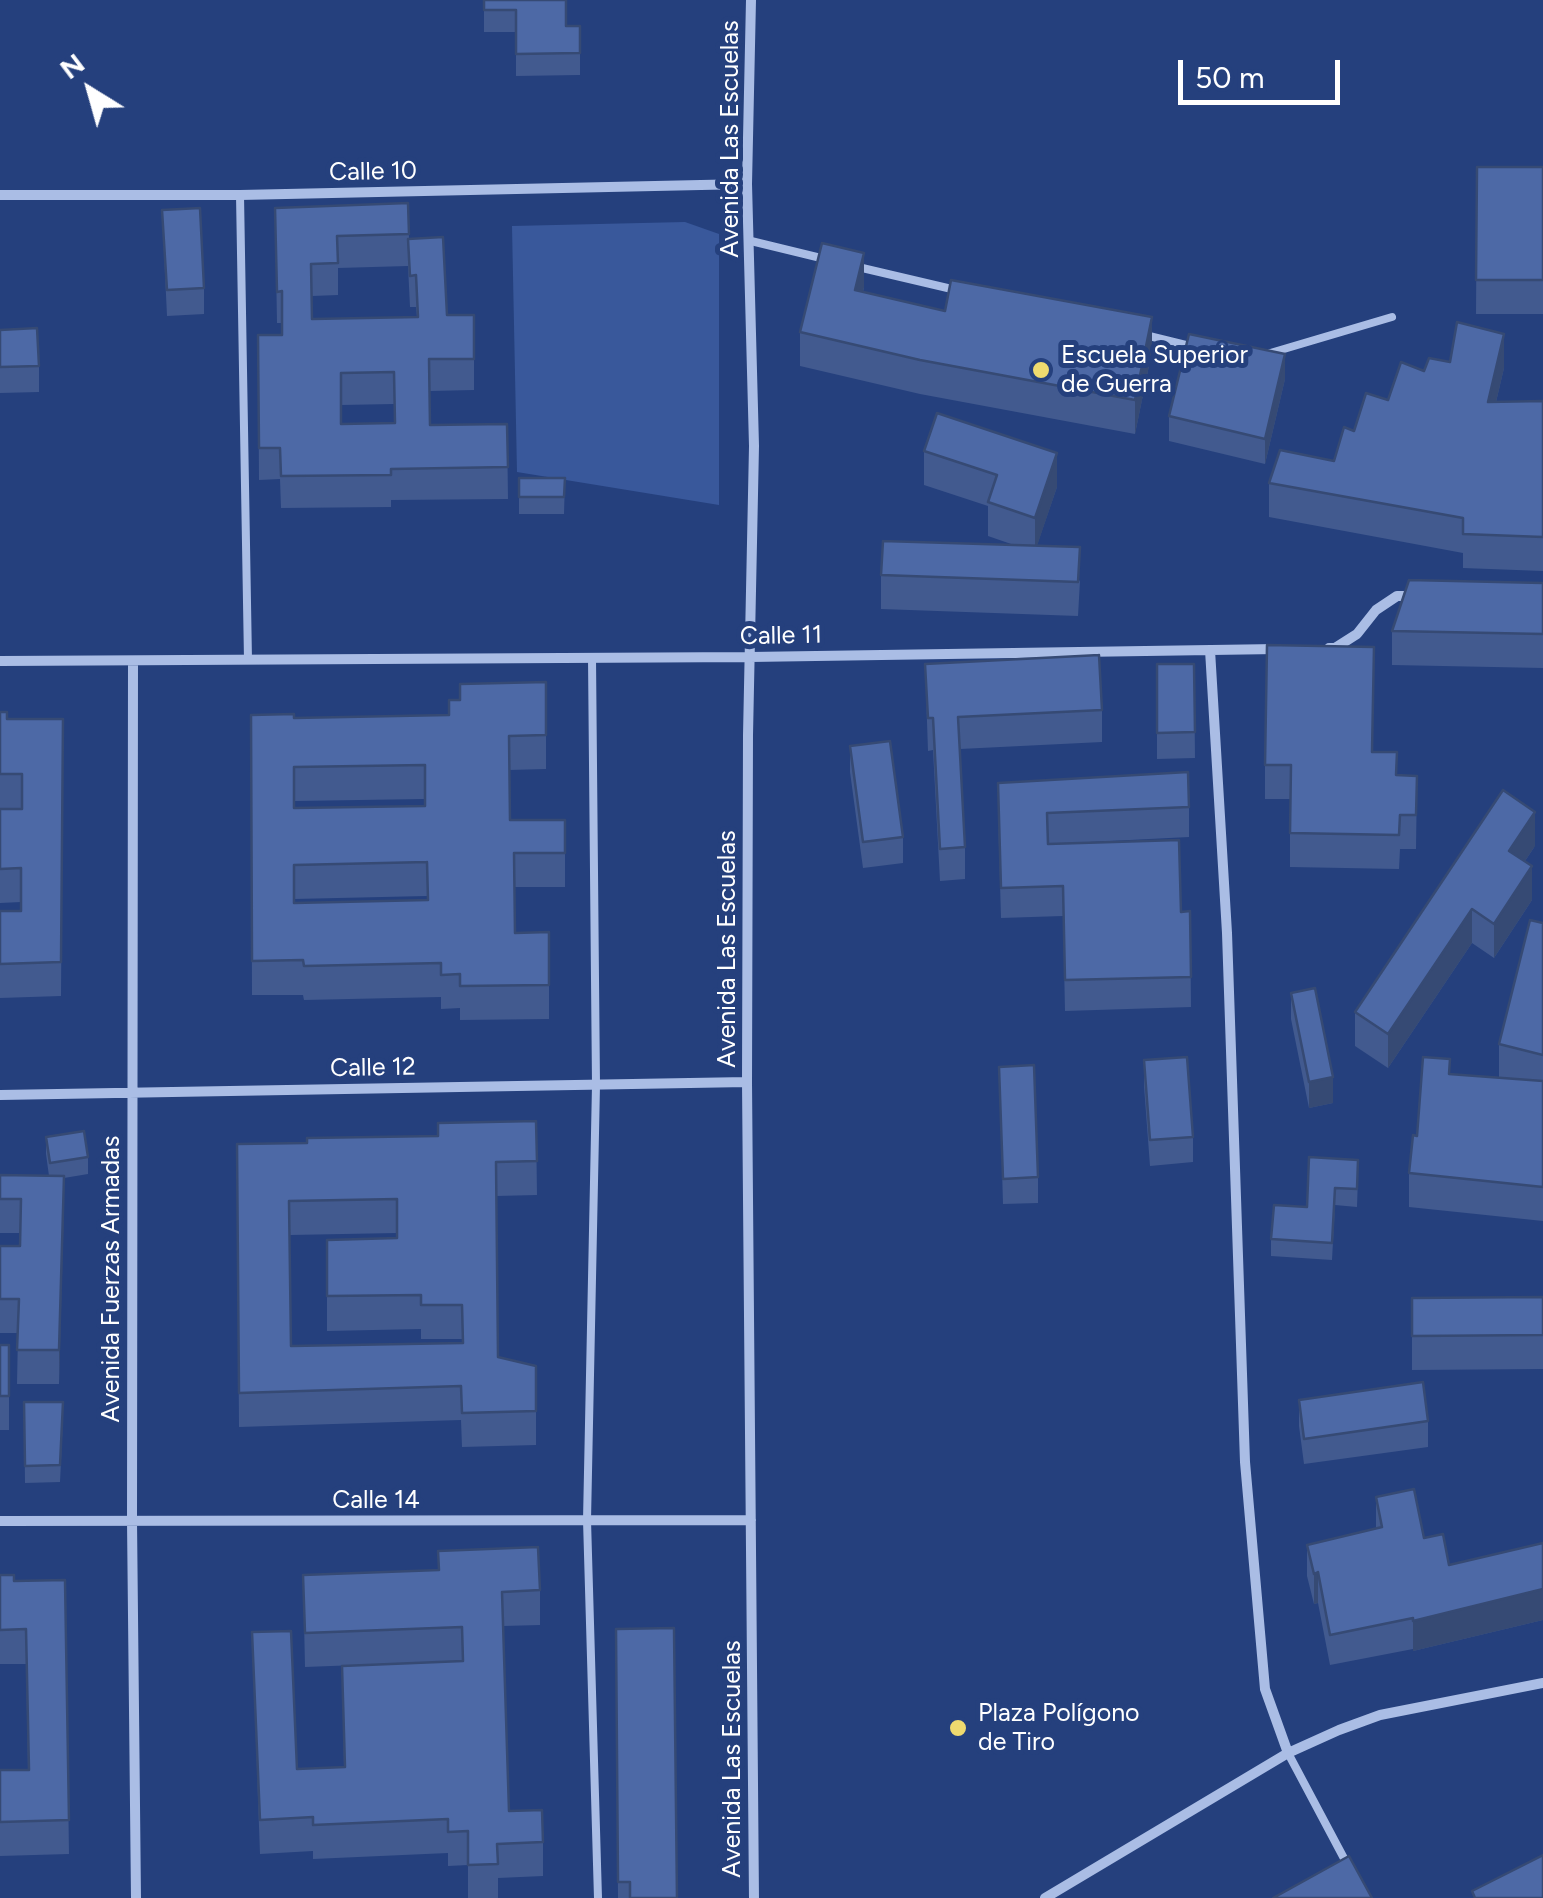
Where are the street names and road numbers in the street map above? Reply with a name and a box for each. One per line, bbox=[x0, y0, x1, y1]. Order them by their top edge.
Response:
street label: Avenida Las Escuelas bbox=[716, 20, 746, 258]
street label: Calle 10 bbox=[329, 156, 417, 188]
street label: Calle 11 bbox=[740, 620, 822, 652]
street label: Avenida Las Escuelas bbox=[713, 830, 743, 1068]
street label: Calle 12 bbox=[330, 1052, 416, 1084]
street label: Avenida Fuerzas Armadas bbox=[97, 1136, 127, 1422]
street label: Calle 14 bbox=[332, 1486, 420, 1516]
street label: Avenida Las Escuelas bbox=[718, 1640, 748, 1878]

